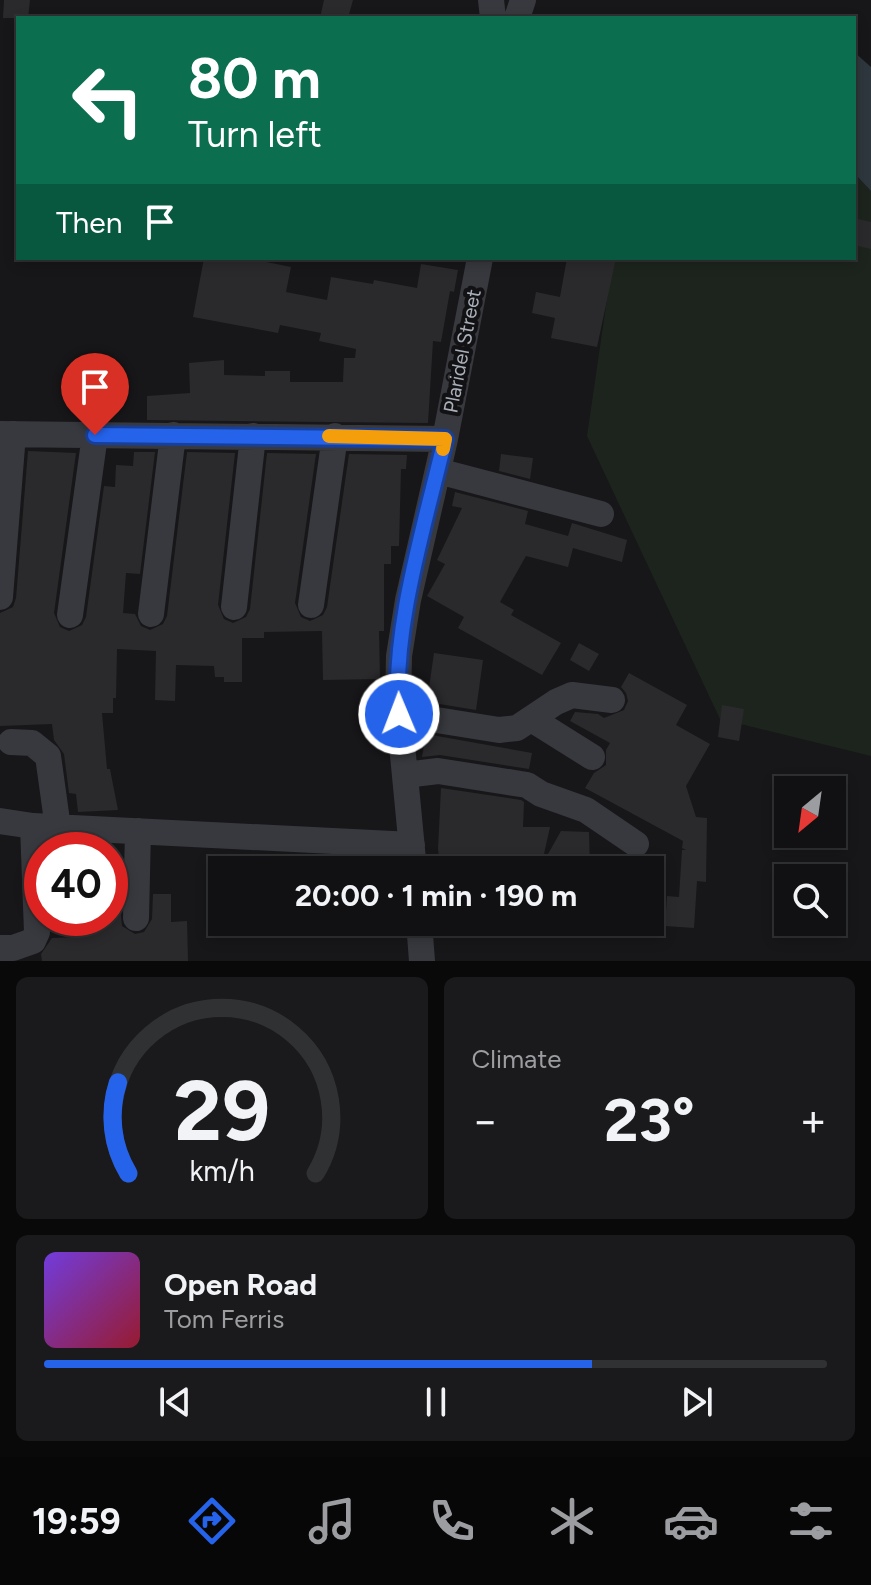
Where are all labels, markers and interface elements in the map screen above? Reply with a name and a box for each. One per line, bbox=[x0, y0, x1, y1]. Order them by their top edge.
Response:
text: 80 m bbox=[188, 45, 321, 112]
icon: left bbox=[56, 48, 160, 152]
text: Turn left bbox=[188, 113, 322, 156]
icon: arrive bbox=[138, 200, 182, 244]
text: Then bbox=[56, 204, 122, 241]
street label: Plaridel Street bbox=[438, 287, 486, 415]
pin bbox=[61, 353, 129, 435]
icon: arrive bbox=[73, 365, 117, 409]
position arrow bbox=[357, 672, 441, 756]
north arrow bbox=[774, 776, 846, 848]
map controls bbox=[774, 776, 846, 936]
speed limit sign: 40 bbox=[24, 832, 128, 936]
button: search bbox=[774, 864, 846, 936]
text: 20:00 · 1 min · 190 m bbox=[295, 877, 577, 914]
text: Climate bbox=[472, 1043, 561, 1075]
text: 29 bbox=[174, 1061, 270, 1161]
text: 23° bbox=[604, 1084, 695, 1156]
text: − bbox=[472, 1094, 499, 1147]
text: + bbox=[800, 1094, 827, 1147]
text: km/h bbox=[189, 1154, 254, 1188]
text: Open Road bbox=[164, 1266, 317, 1303]
text: Tom Ferris bbox=[164, 1303, 284, 1335]
icon: previous bbox=[153, 1380, 197, 1424]
icon: pause bbox=[414, 1380, 458, 1424]
icon: next bbox=[675, 1380, 719, 1424]
icon: directions bbox=[184, 1493, 240, 1549]
icon: music bbox=[304, 1493, 360, 1549]
icon: phone bbox=[424, 1493, 480, 1549]
icon: climate bbox=[544, 1493, 600, 1549]
icon: car bbox=[663, 1493, 719, 1549]
icon: filters bbox=[783, 1493, 839, 1549]
text: 19:59 bbox=[32, 1500, 121, 1543]

